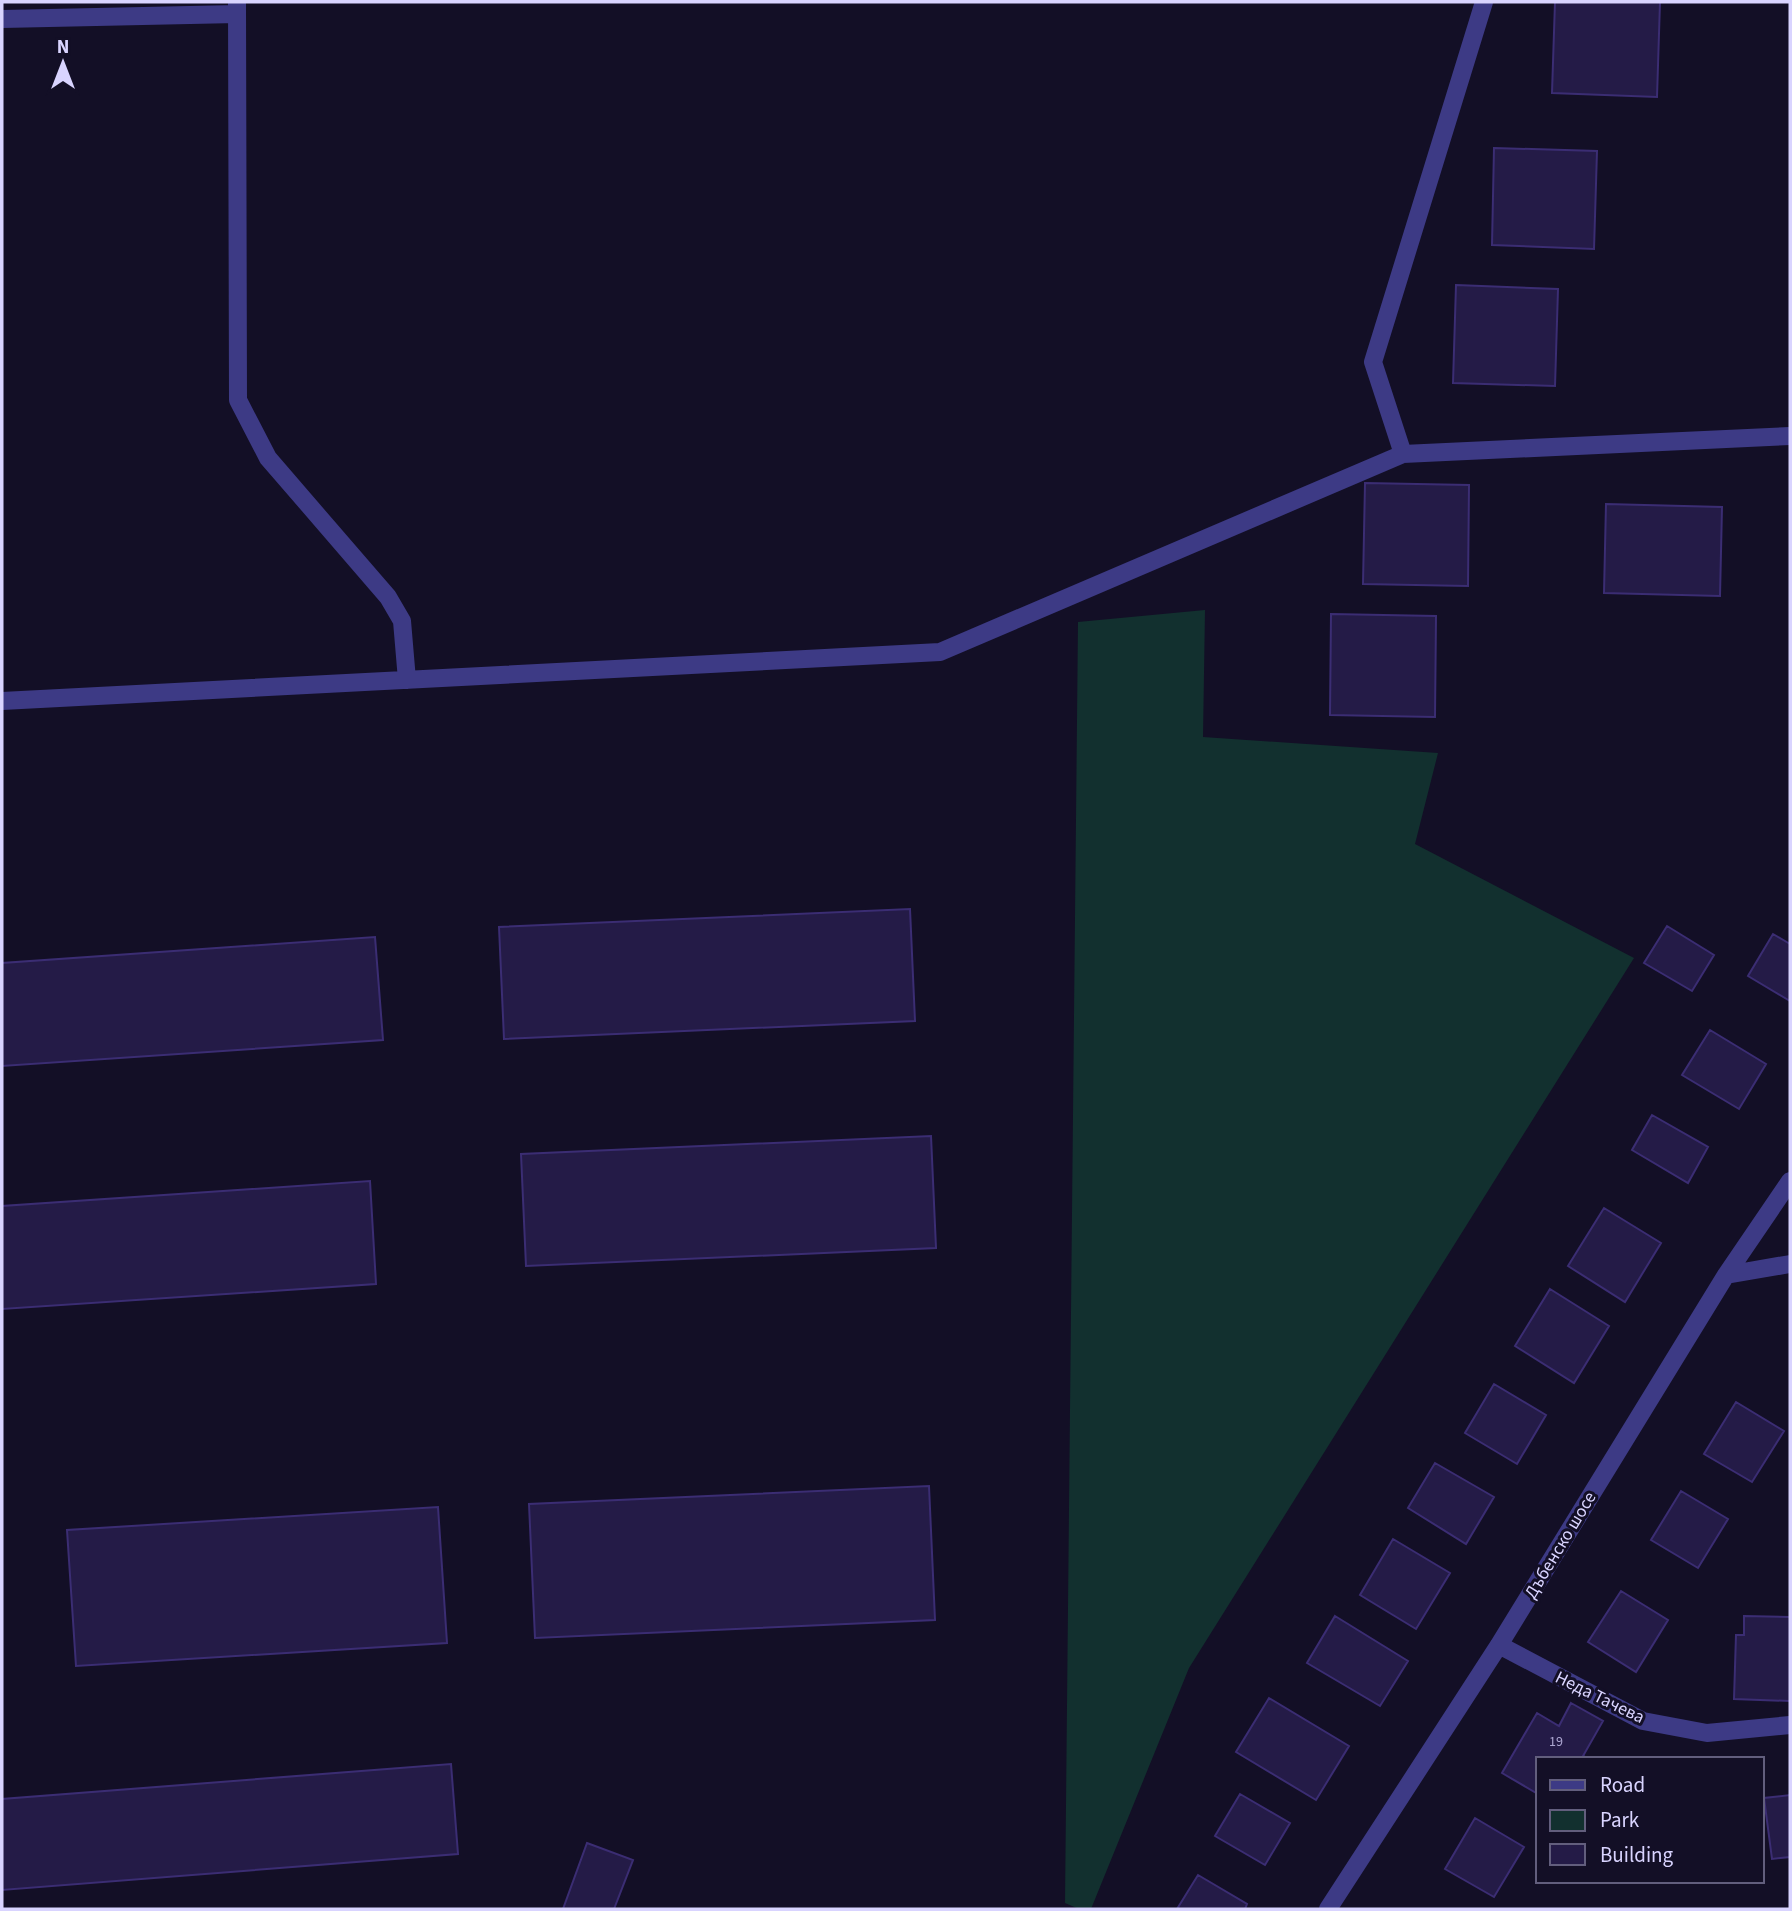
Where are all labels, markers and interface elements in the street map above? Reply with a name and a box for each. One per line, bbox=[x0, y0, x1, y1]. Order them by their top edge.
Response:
north arrow bbox=[28, 28, 98, 98]
text: N bbox=[57, 34, 69, 61]
street label: Дъбенско шосе bbox=[1519, 1487, 1602, 1604]
street label: Неда Тачева bbox=[1551, 1665, 1649, 1730]
house number: 19 bbox=[1549, 1732, 1563, 1752]
legend bbox=[1536, 1757, 1764, 1883]
text: Road bbox=[1600, 1770, 1645, 1800]
text: Park bbox=[1600, 1805, 1640, 1835]
text: Building bbox=[1600, 1840, 1674, 1870]

